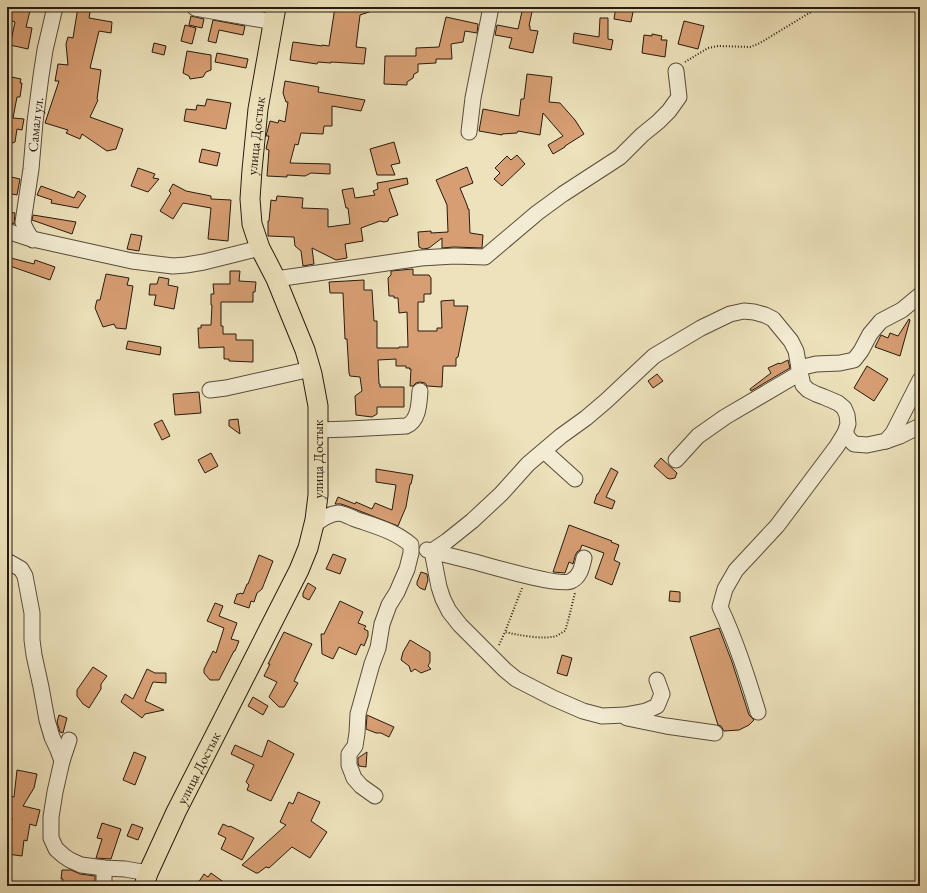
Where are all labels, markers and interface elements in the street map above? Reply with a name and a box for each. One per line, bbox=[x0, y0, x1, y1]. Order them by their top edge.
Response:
street label: улица Достык bbox=[243, 95, 269, 176]
street label: Самал ул. bbox=[23, 96, 47, 153]
street label: улица Достык bbox=[309, 419, 327, 500]
street label: улица Достык bbox=[172, 728, 224, 807]

